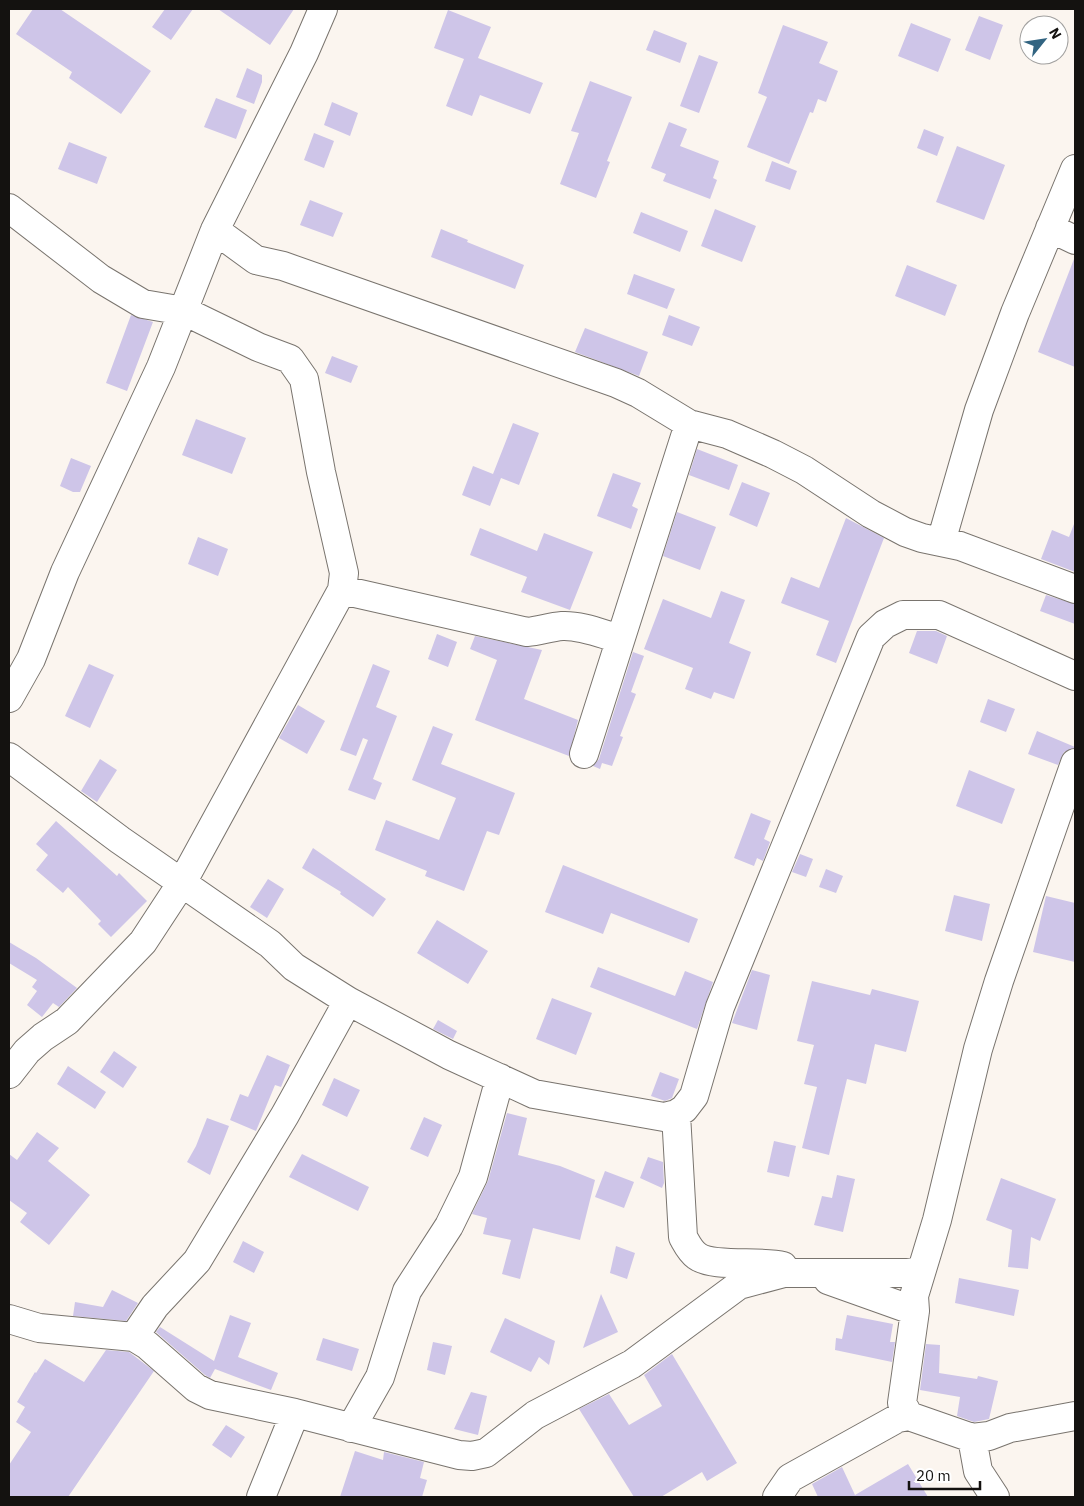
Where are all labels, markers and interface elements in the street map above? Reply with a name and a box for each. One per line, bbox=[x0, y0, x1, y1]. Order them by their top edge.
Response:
north arrow bbox=[1019, 15, 1069, 65]
text: N bbox=[1045, 25, 1066, 42]
scale bar bbox=[909, 1458, 980, 1490]
text: 20 m bbox=[916, 1466, 951, 1485]

